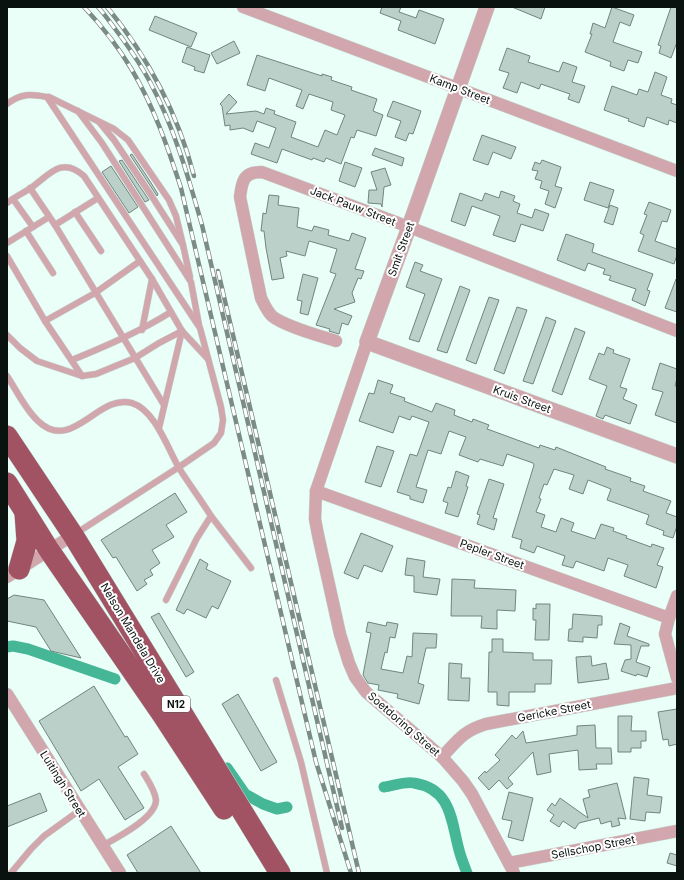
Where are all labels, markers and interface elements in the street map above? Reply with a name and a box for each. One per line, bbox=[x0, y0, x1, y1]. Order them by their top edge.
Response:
street label: Kamp Street bbox=[428, 71, 493, 107]
street label: Jack Pauw Street bbox=[308, 183, 398, 229]
street label: Smit Street bbox=[385, 219, 417, 278]
street label: Kruis Street bbox=[491, 382, 553, 416]
street label: Pepler Street bbox=[458, 536, 526, 572]
street label: Nelson Mandela Drive bbox=[98, 580, 168, 686]
street label: Soetdoring Street bbox=[365, 689, 443, 759]
road number: N12 bbox=[162, 696, 190, 712]
street label: Gericke Street bbox=[516, 697, 592, 725]
street label: Luitingh Street bbox=[37, 748, 89, 820]
street label: Sellschop Street bbox=[550, 832, 636, 862]

